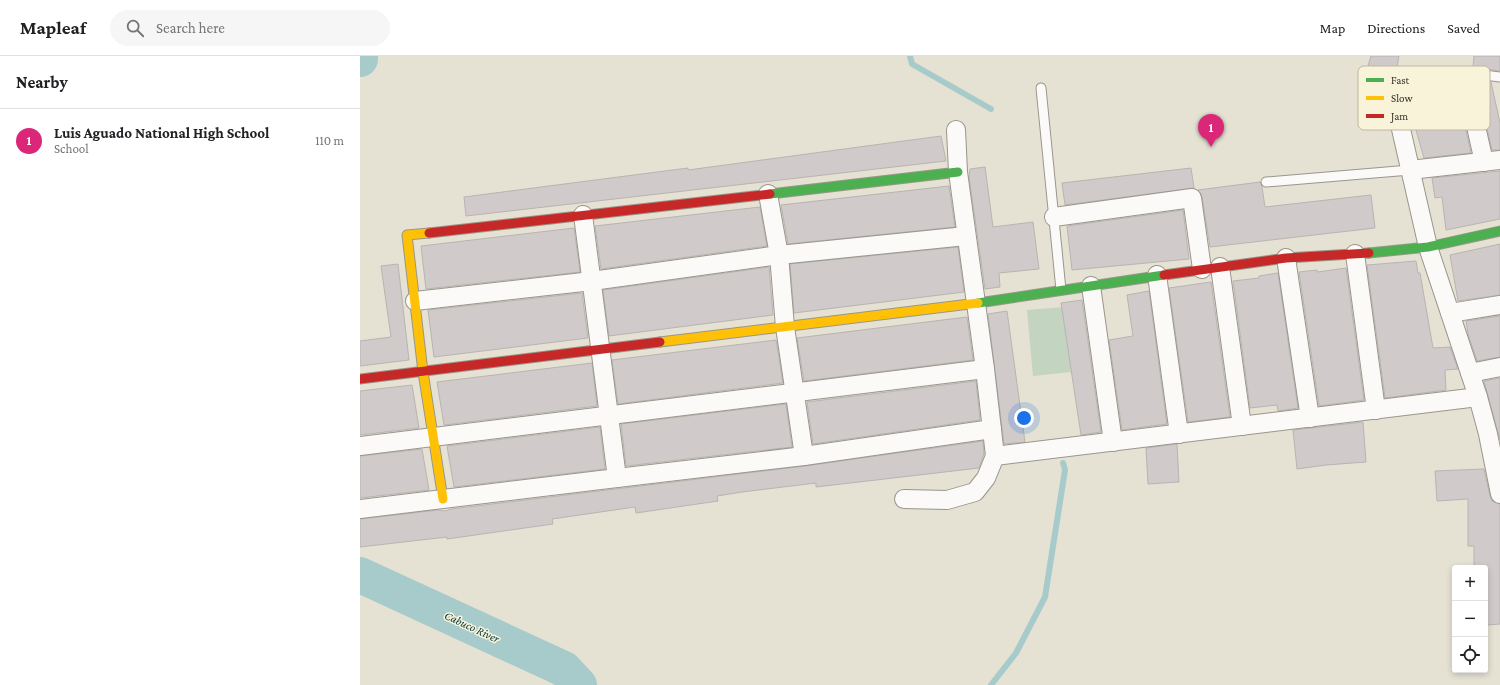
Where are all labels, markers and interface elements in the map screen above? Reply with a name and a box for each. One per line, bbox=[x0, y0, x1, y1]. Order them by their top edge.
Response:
search box bbox=[110, 10, 390, 46]
text: Mapleaf bbox=[20, 17, 86, 38]
icon: search bbox=[124, 17, 146, 39]
text: Search here bbox=[156, 20, 225, 36]
text: Map bbox=[1320, 20, 1345, 36]
text: Directions bbox=[1367, 20, 1425, 36]
text: Saved bbox=[1447, 20, 1480, 36]
legend bbox=[1358, 66, 1490, 130]
text: Nearby bbox=[16, 73, 68, 92]
text: Fast bbox=[1391, 74, 1410, 86]
text: Slow bbox=[1391, 92, 1413, 104]
text: Jam bbox=[1390, 110, 1408, 123]
pin: 1 bbox=[1198, 114, 1224, 147]
text: Luis Aguado National High School bbox=[54, 125, 269, 141]
text: 1 bbox=[27, 133, 31, 148]
text: 110 m bbox=[315, 133, 344, 148]
text: School bbox=[54, 141, 89, 156]
your location bbox=[1014, 408, 1034, 428]
map controls bbox=[1452, 565, 1488, 673]
button: + bbox=[1452, 565, 1488, 601]
button: − bbox=[1452, 601, 1488, 637]
water label: Cabuco River bbox=[442, 608, 502, 646]
button: locate bbox=[1452, 637, 1488, 673]

